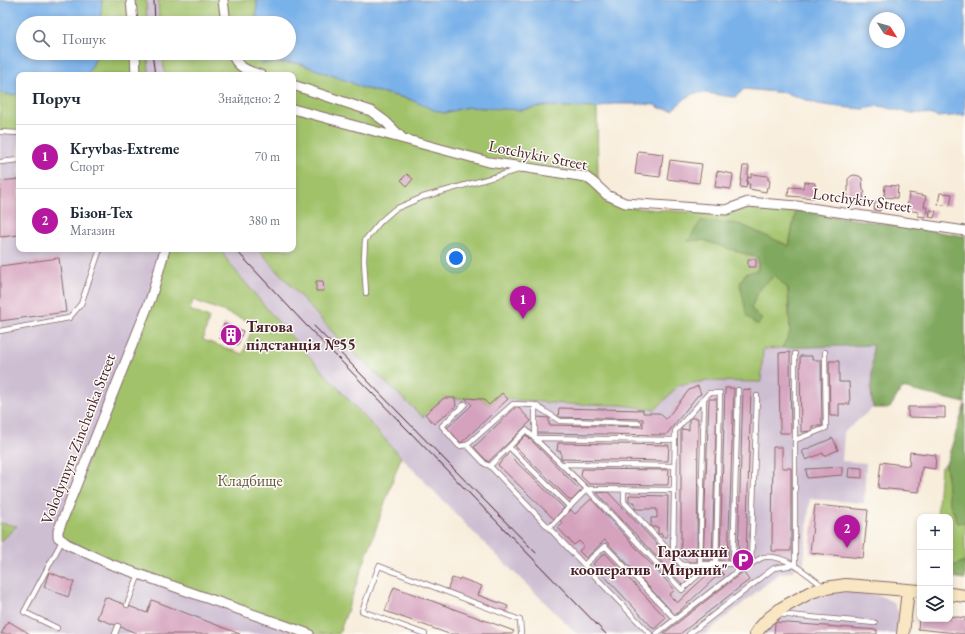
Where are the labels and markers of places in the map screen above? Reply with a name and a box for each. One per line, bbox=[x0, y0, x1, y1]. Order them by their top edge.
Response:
pin: 1 bbox=[510, 286, 536, 319]
place label: Тягова підстанція №55 bbox=[246, 316, 356, 355]
building icon: Тягова підстанція №55 bbox=[218, 322, 244, 348]
pin: 2 bbox=[834, 515, 860, 548]
place label: Гаражний кооператив "Мирний" bbox=[570, 541, 729, 580]
parking icon: Гаражний кооператив "Мирний" bbox=[730, 547, 756, 573]

